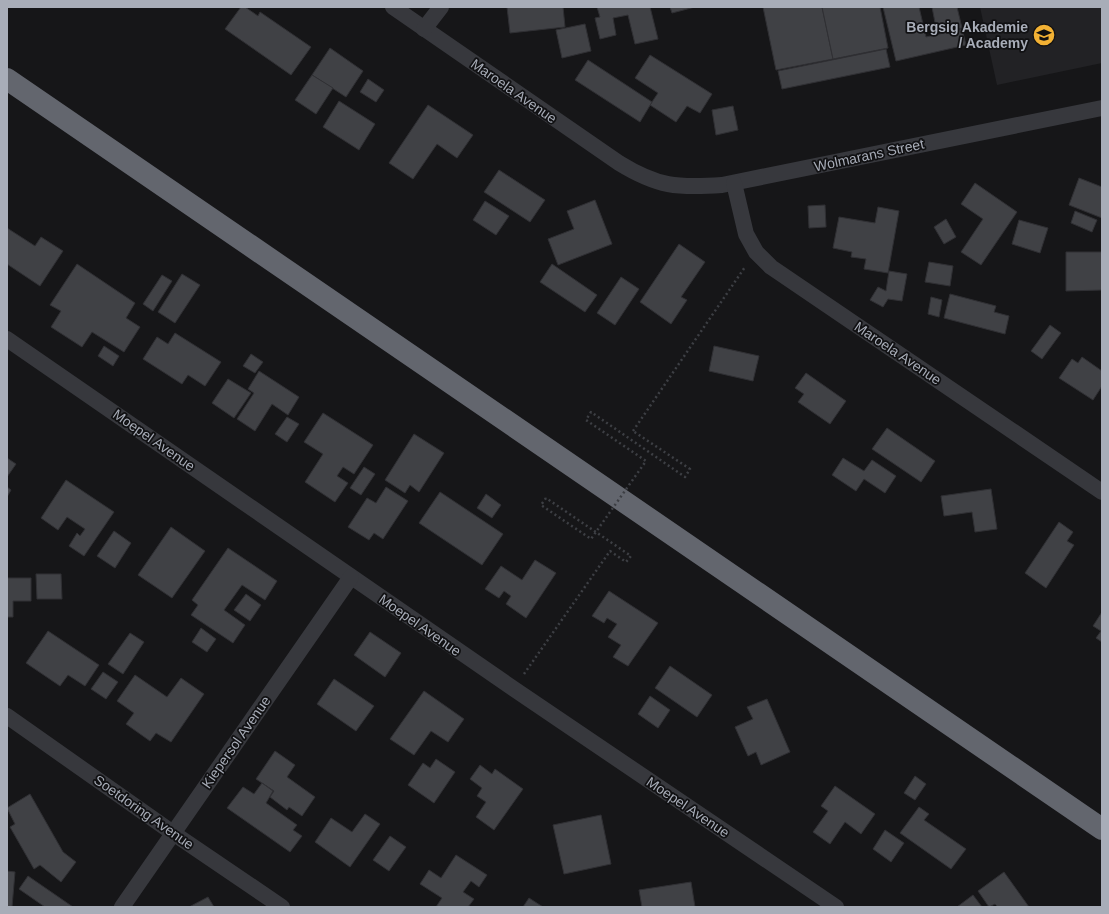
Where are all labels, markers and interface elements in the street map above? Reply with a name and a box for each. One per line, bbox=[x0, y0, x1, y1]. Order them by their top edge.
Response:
place label: Bergsig Akademie / Academy bbox=[906, 19, 1028, 51]
school or university icon: Bergsig Akademie / Academy bbox=[1031, 22, 1057, 48]
street label: Maroela Avenue bbox=[468, 55, 560, 127]
street label: Wolmarans Street bbox=[813, 136, 925, 174]
street label: Maroela Avenue bbox=[852, 318, 944, 388]
street label: Moepel Avenue bbox=[110, 406, 198, 474]
street label: Moepel Avenue bbox=[376, 591, 464, 659]
street label: Kiepersol Avenue bbox=[198, 693, 274, 791]
street label: Soetdoring Avenue bbox=[91, 772, 197, 853]
street label: Moepel Avenue bbox=[644, 773, 733, 841]

